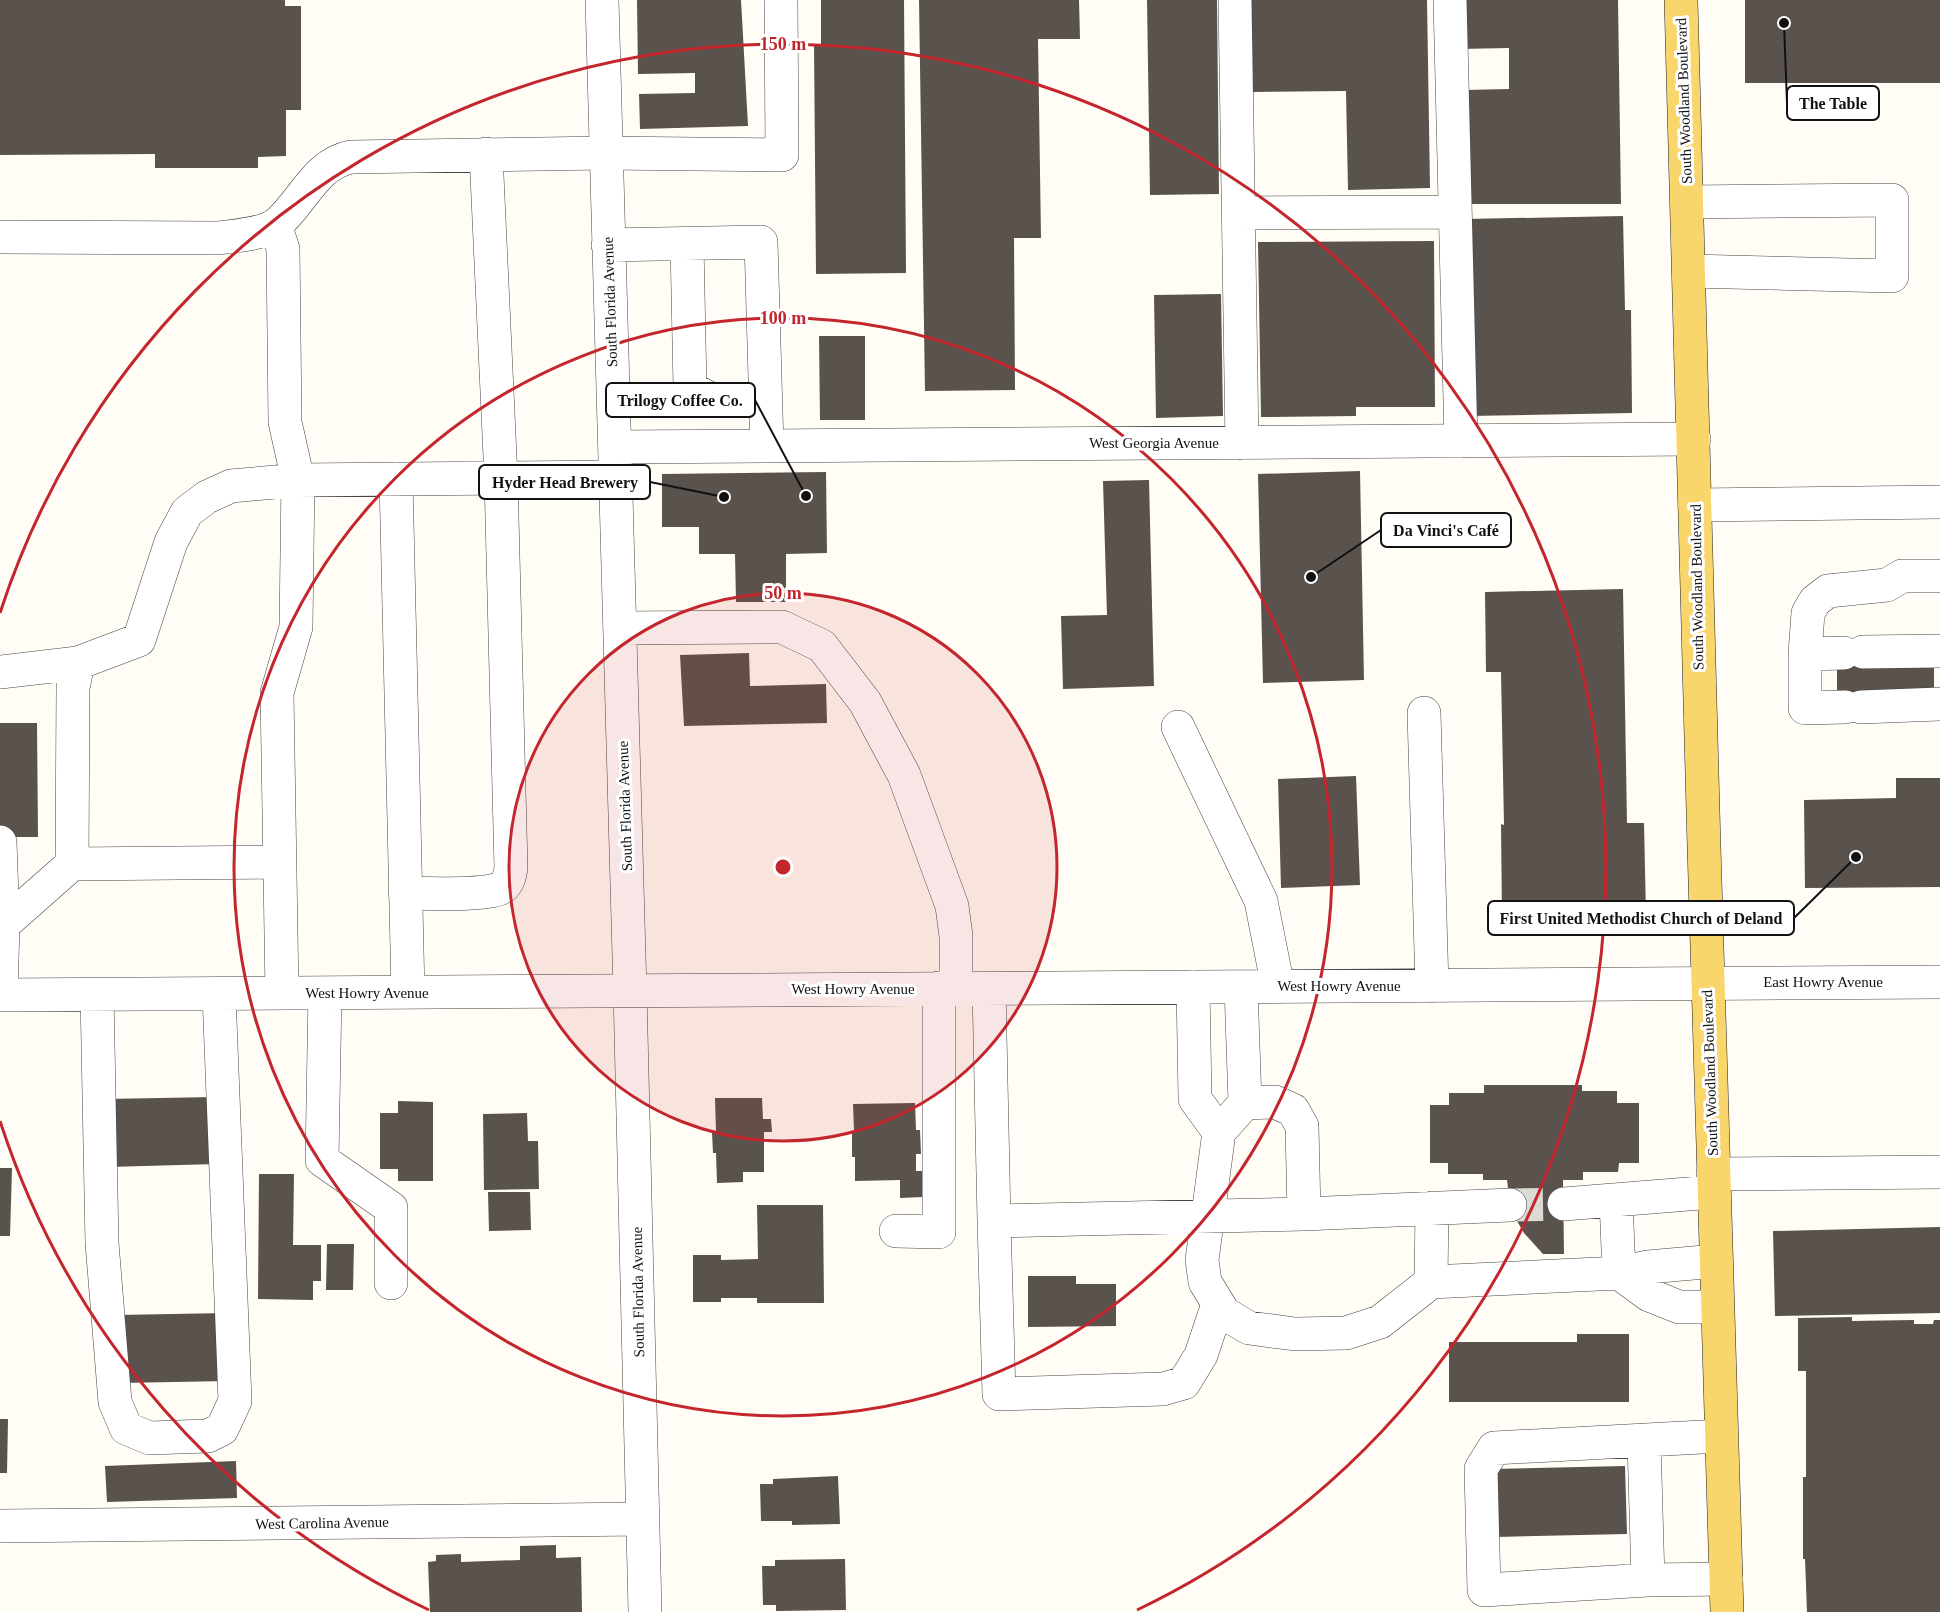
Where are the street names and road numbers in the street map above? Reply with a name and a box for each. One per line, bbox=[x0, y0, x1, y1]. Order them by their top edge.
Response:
street label: South Woodland Boulevard bbox=[1673, 17, 1695, 184]
street label: South Florida Avenue bbox=[600, 236, 620, 368]
street label: West Georgia Avenue bbox=[1089, 435, 1219, 451]
street label: South Woodland Boulevard bbox=[1688, 503, 1706, 670]
street label: South Florida Avenue bbox=[615, 740, 635, 872]
street label: East Howry Avenue bbox=[1763, 974, 1883, 990]
street label: West Howry Avenue bbox=[1277, 978, 1401, 994]
street label: West Howry Avenue bbox=[791, 981, 915, 997]
street label: West Howry Avenue bbox=[305, 985, 429, 1001]
street label: South Woodland Boulevard bbox=[1699, 989, 1721, 1156]
street label: South Florida Avenue bbox=[629, 1226, 647, 1357]
street label: West Carolina Avenue bbox=[255, 1514, 389, 1532]

